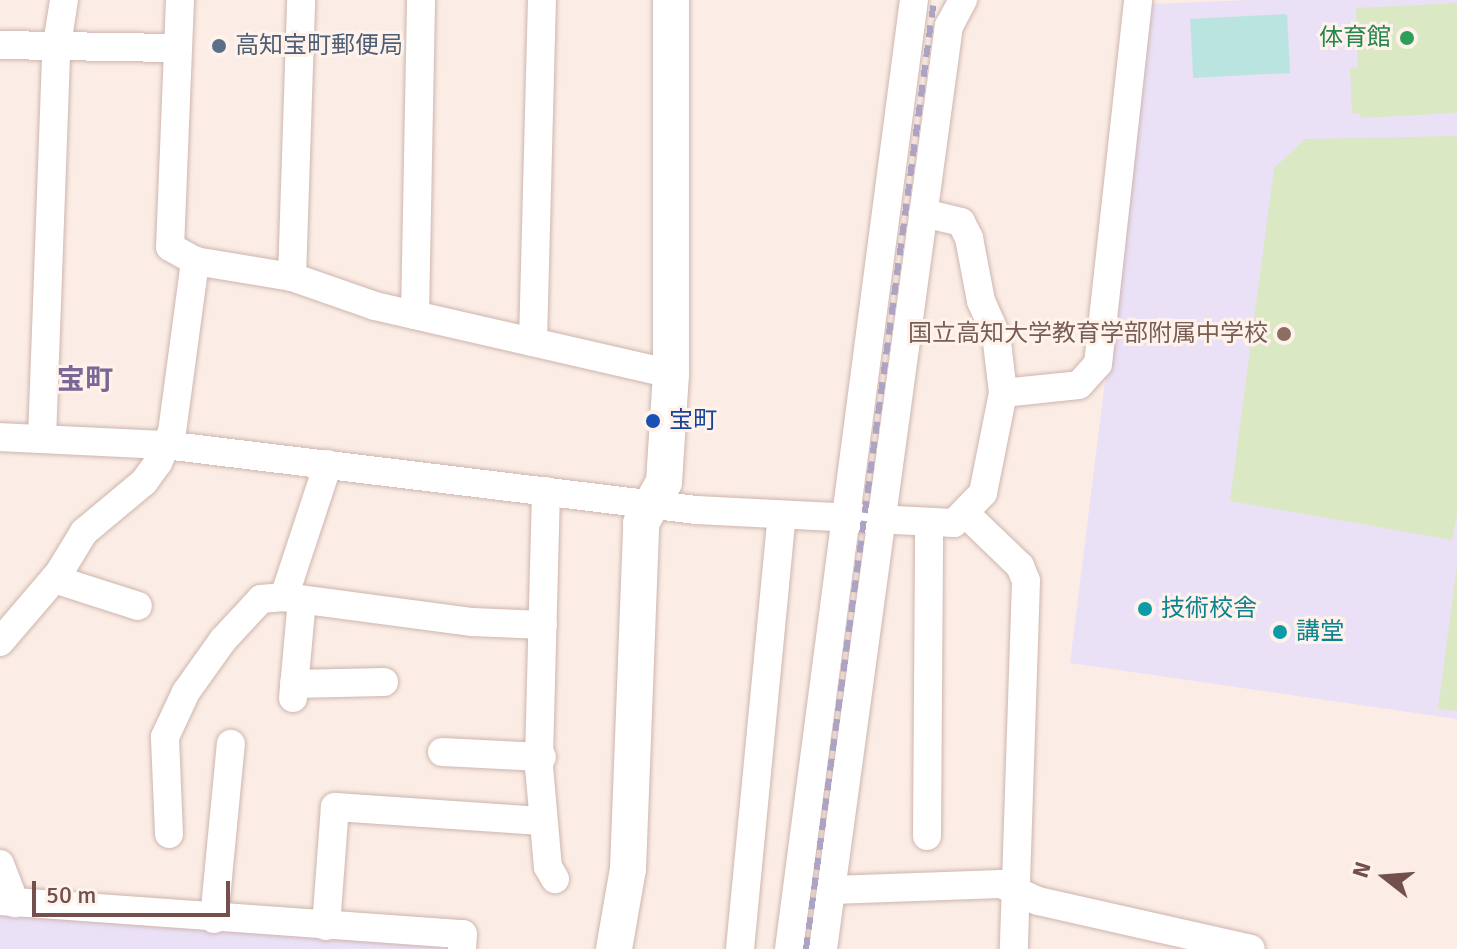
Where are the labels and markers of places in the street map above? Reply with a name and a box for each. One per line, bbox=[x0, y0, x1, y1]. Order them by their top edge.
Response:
place label: 体育館 bbox=[1319, 24, 1391, 52]
marker: 体育館 bbox=[1398, 29, 1416, 47]
place label: 高知宝町郵便局 bbox=[235, 32, 403, 60]
marker: 高知宝町郵便局 bbox=[210, 37, 228, 55]
place label: 国立高知大学教育学部附属中学校 bbox=[908, 320, 1268, 348]
marker: 国立高知大学教育学部附属中学校 bbox=[1275, 325, 1293, 343]
place label: 宝町 bbox=[669, 407, 717, 435]
marker: 宝町 bbox=[644, 412, 662, 430]
place label: 技術校舎 bbox=[1161, 595, 1257, 623]
marker: 技術校舎 bbox=[1136, 600, 1154, 618]
place label: 講堂 bbox=[1296, 618, 1344, 646]
marker: 講堂 bbox=[1271, 623, 1289, 641]

